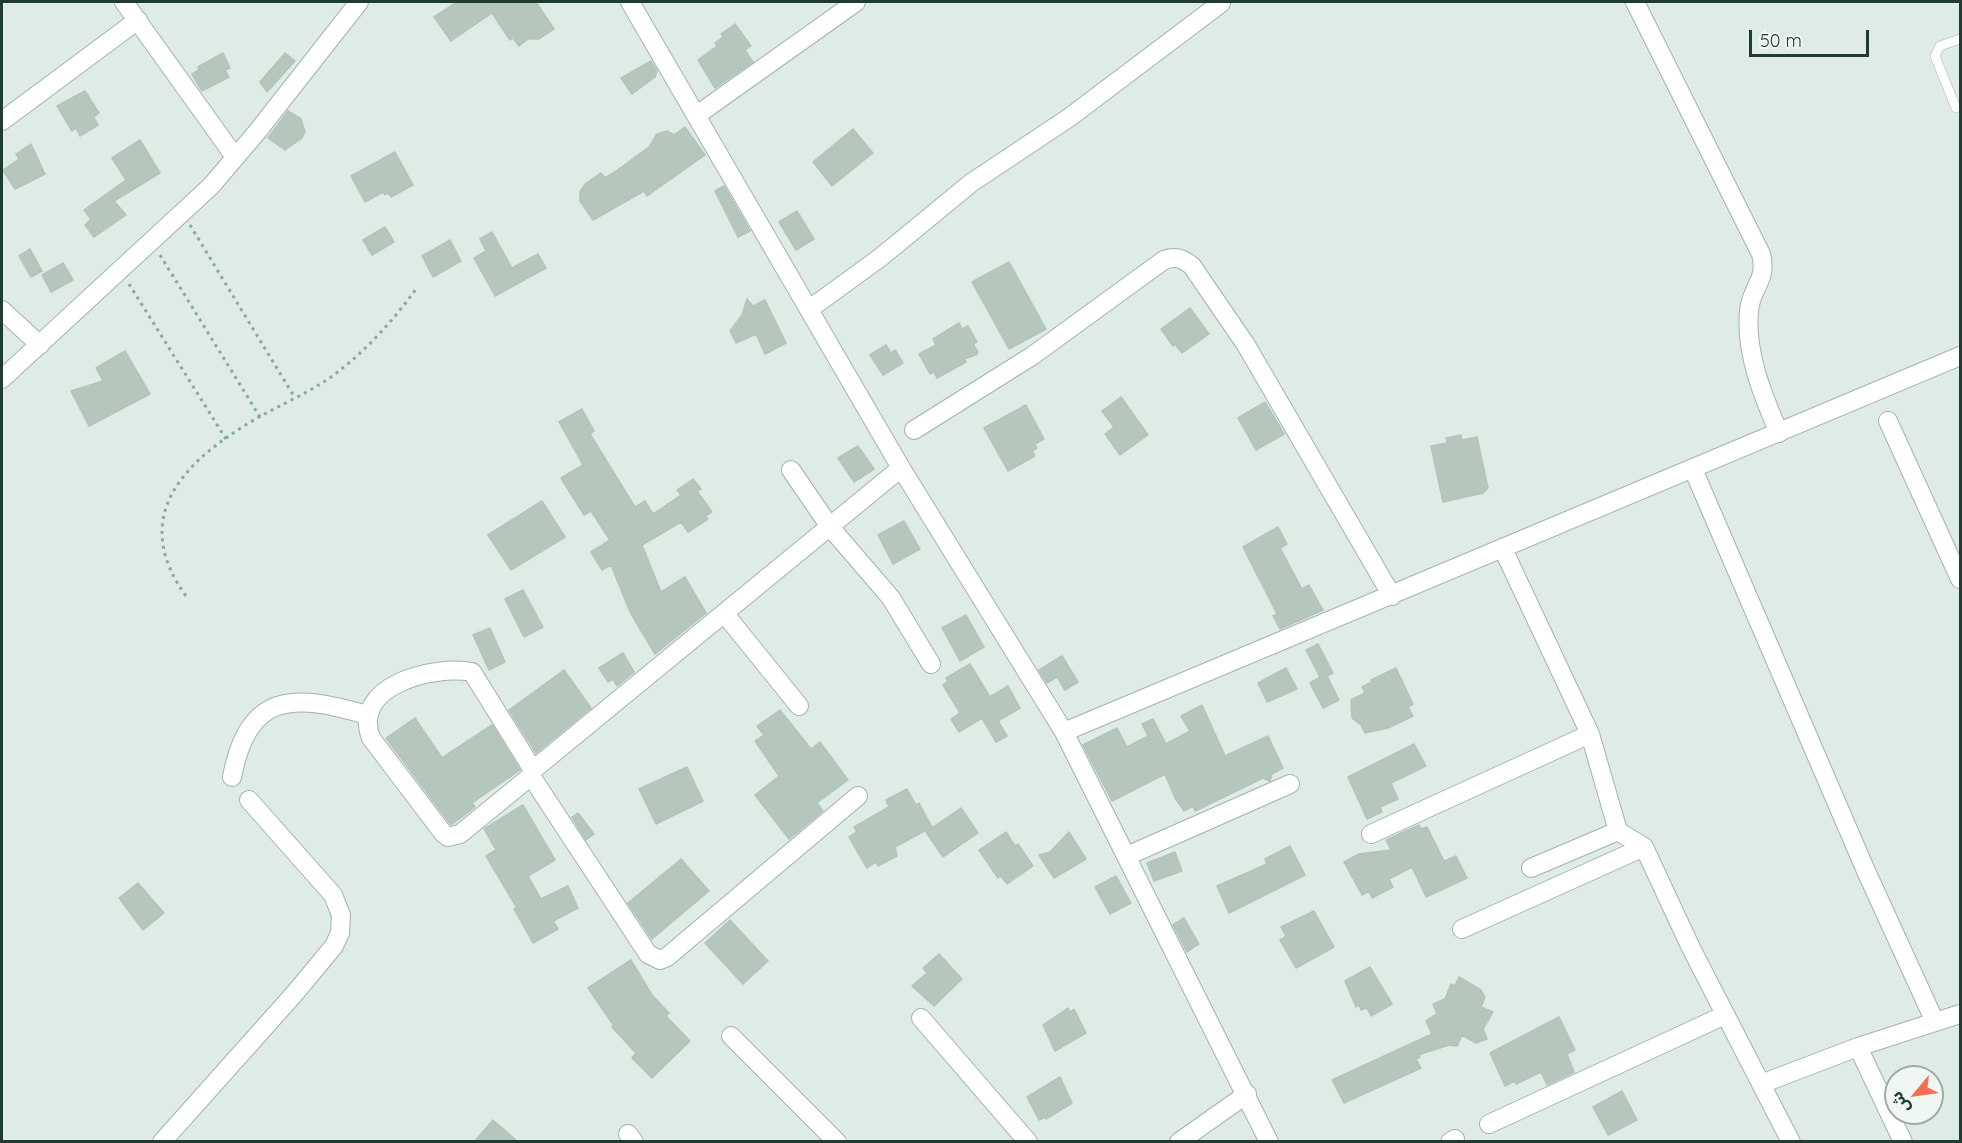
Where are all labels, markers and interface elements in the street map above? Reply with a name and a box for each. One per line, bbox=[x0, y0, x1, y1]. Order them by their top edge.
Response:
scale bar bbox=[1752, 18, 1872, 56]
text: 50 m bbox=[1760, 29, 1802, 52]
north arrow bbox=[1884, 1065, 1944, 1125]
text: ش bbox=[1886, 1088, 1914, 1117]

